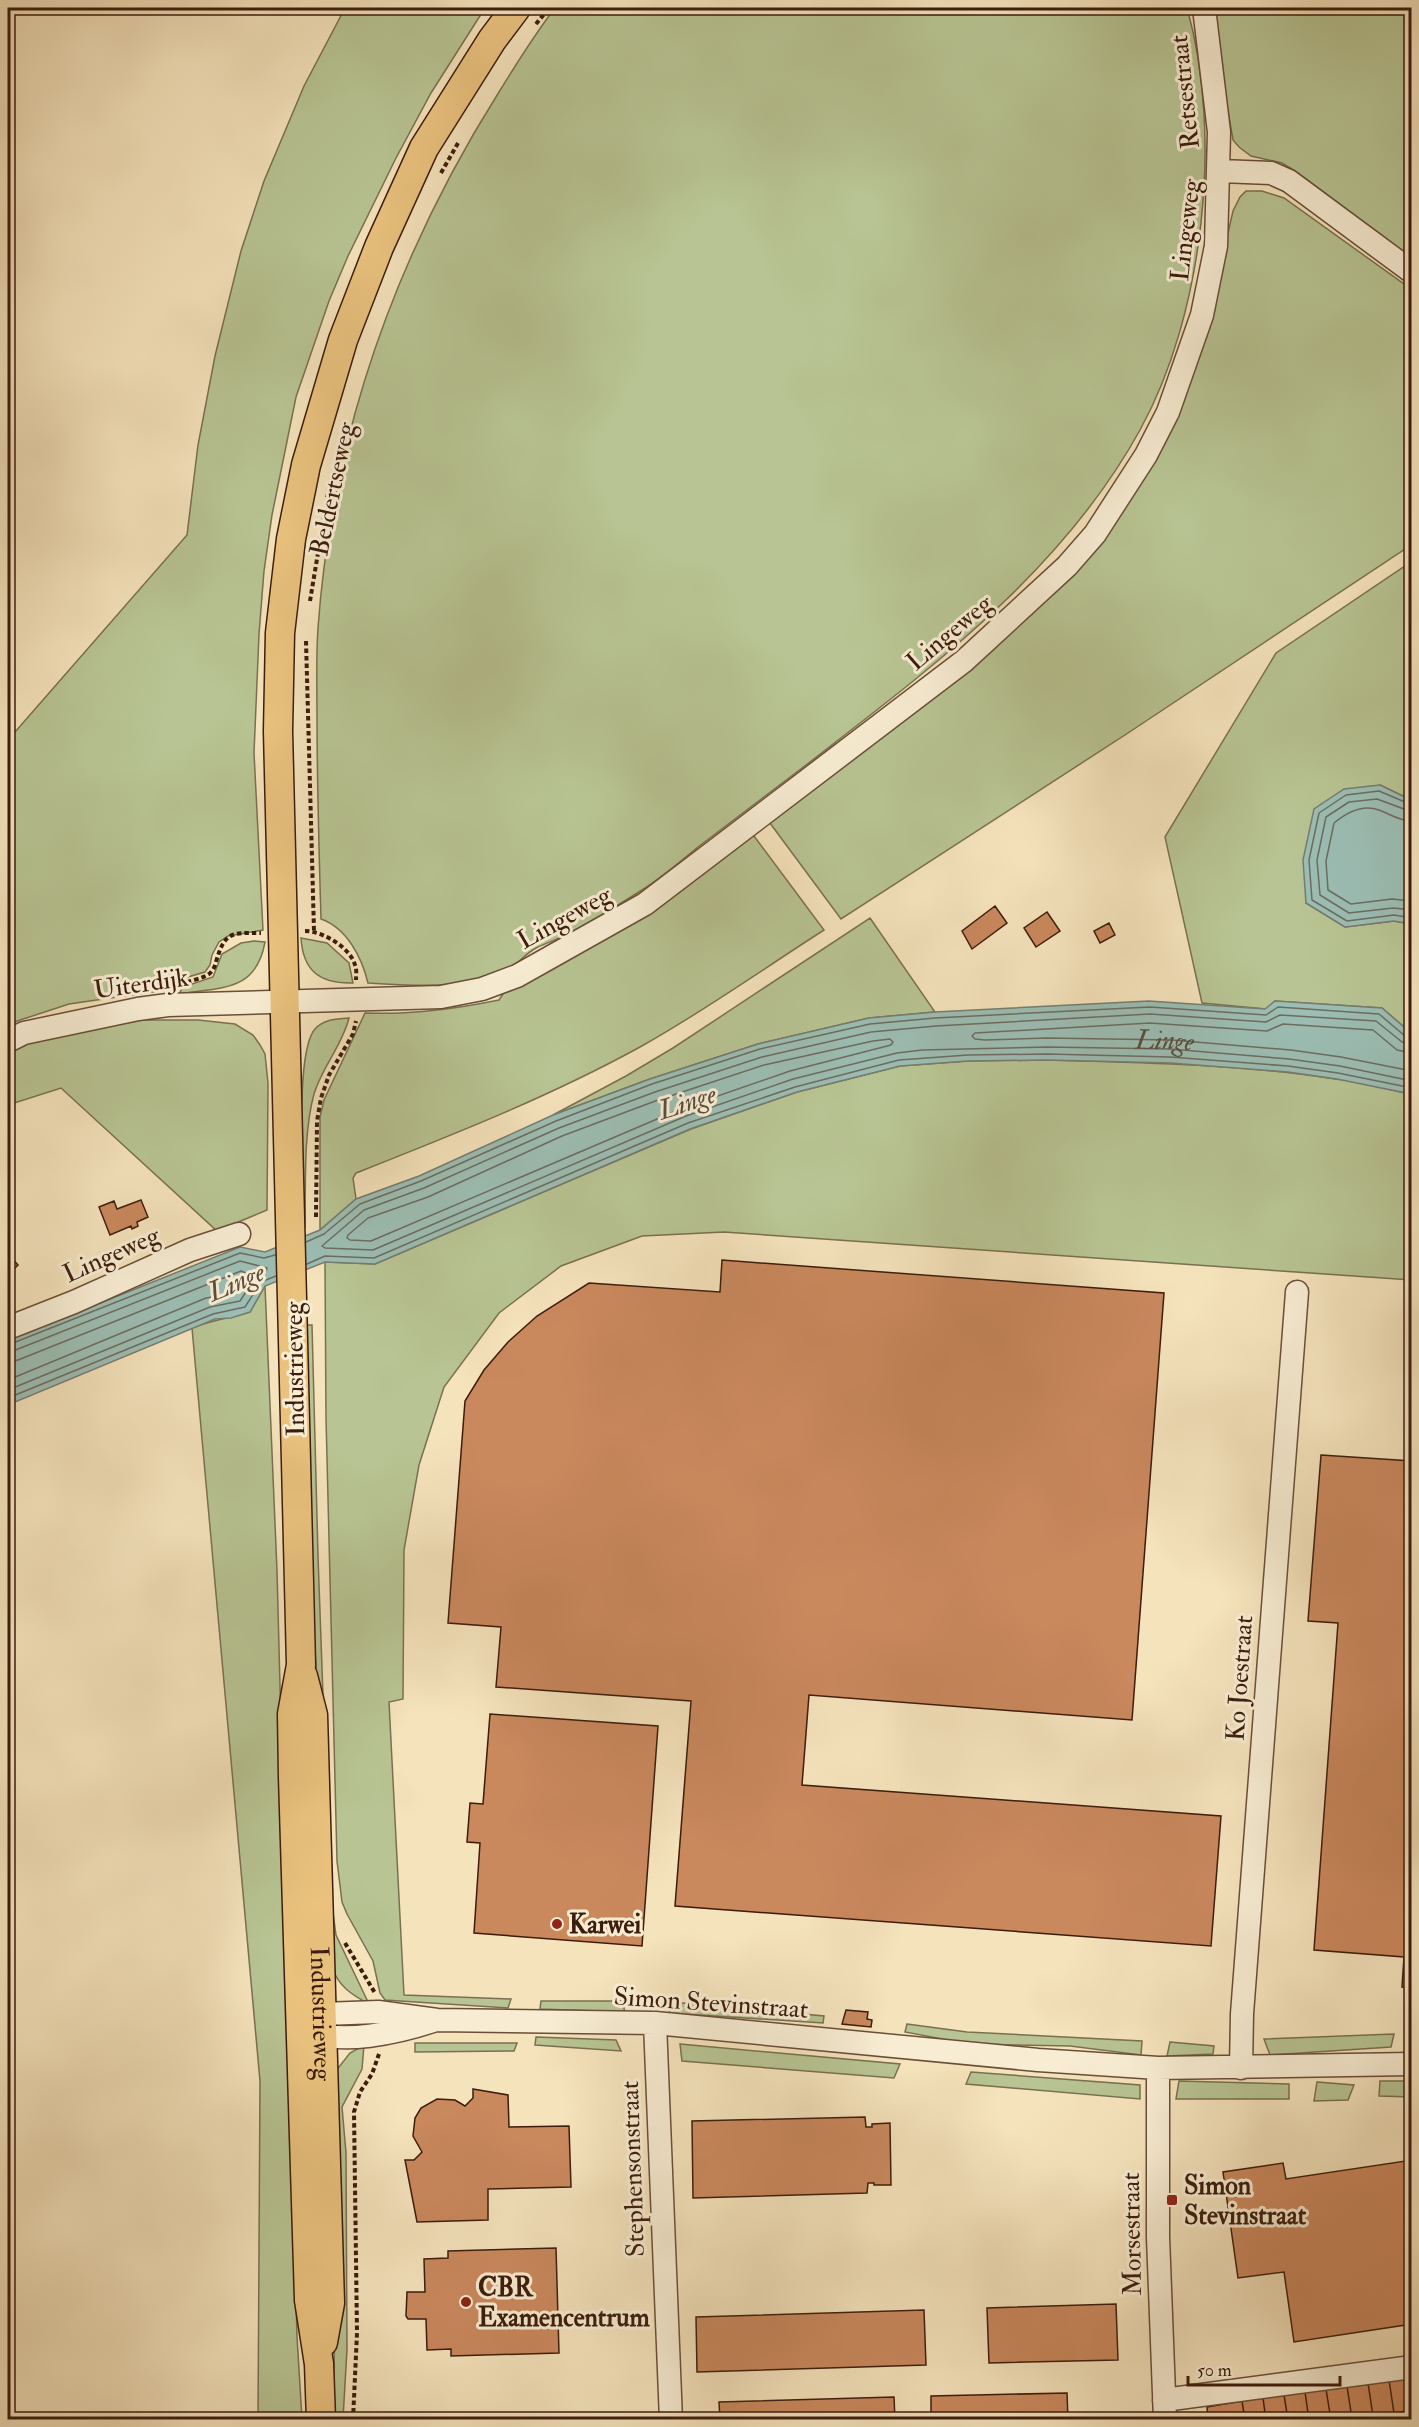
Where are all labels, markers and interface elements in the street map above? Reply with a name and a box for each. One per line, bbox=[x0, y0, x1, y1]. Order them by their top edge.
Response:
street label: Retsestraat bbox=[1163, 33, 1207, 150]
street label: Lingeweg bbox=[1164, 176, 1208, 283]
street label: Beldertseweg bbox=[303, 418, 363, 559]
street label: Lingeweg bbox=[900, 587, 1000, 678]
street label: Lingeweg bbox=[512, 878, 618, 957]
street label: Uiterdijk bbox=[92, 961, 191, 1006]
water label: Linge bbox=[1134, 1023, 1196, 1059]
water label: Linge bbox=[653, 1077, 721, 1128]
street label: Lingeweg bbox=[58, 1219, 166, 1290]
water label: Linge bbox=[202, 1255, 271, 1310]
street label: Industrieweg bbox=[278, 1300, 312, 1436]
street label: Ko Joestraat bbox=[1220, 1614, 1260, 1742]
place label: Karwei bbox=[569, 1909, 641, 1941]
marker: Karwei bbox=[550, 1917, 564, 1931]
street label: Industrieweg bbox=[303, 1946, 339, 2082]
street label: Simon Stevinstraat bbox=[613, 1980, 809, 2026]
street label: Stephensonstraat bbox=[614, 2080, 653, 2258]
place label: Simon Stevinstraat bbox=[1184, 2170, 1307, 2232]
street label: Morsestraat bbox=[1115, 2172, 1149, 2296]
marker: Simon Stevinstraat bbox=[1165, 2193, 1179, 2207]
place label: CBR Examencentrum bbox=[478, 2272, 650, 2334]
marker: CBR Examencentrum bbox=[459, 2295, 473, 2309]
scale bar bbox=[1188, 2349, 1340, 2387]
text: 50 m bbox=[1197, 2359, 1232, 2382]

